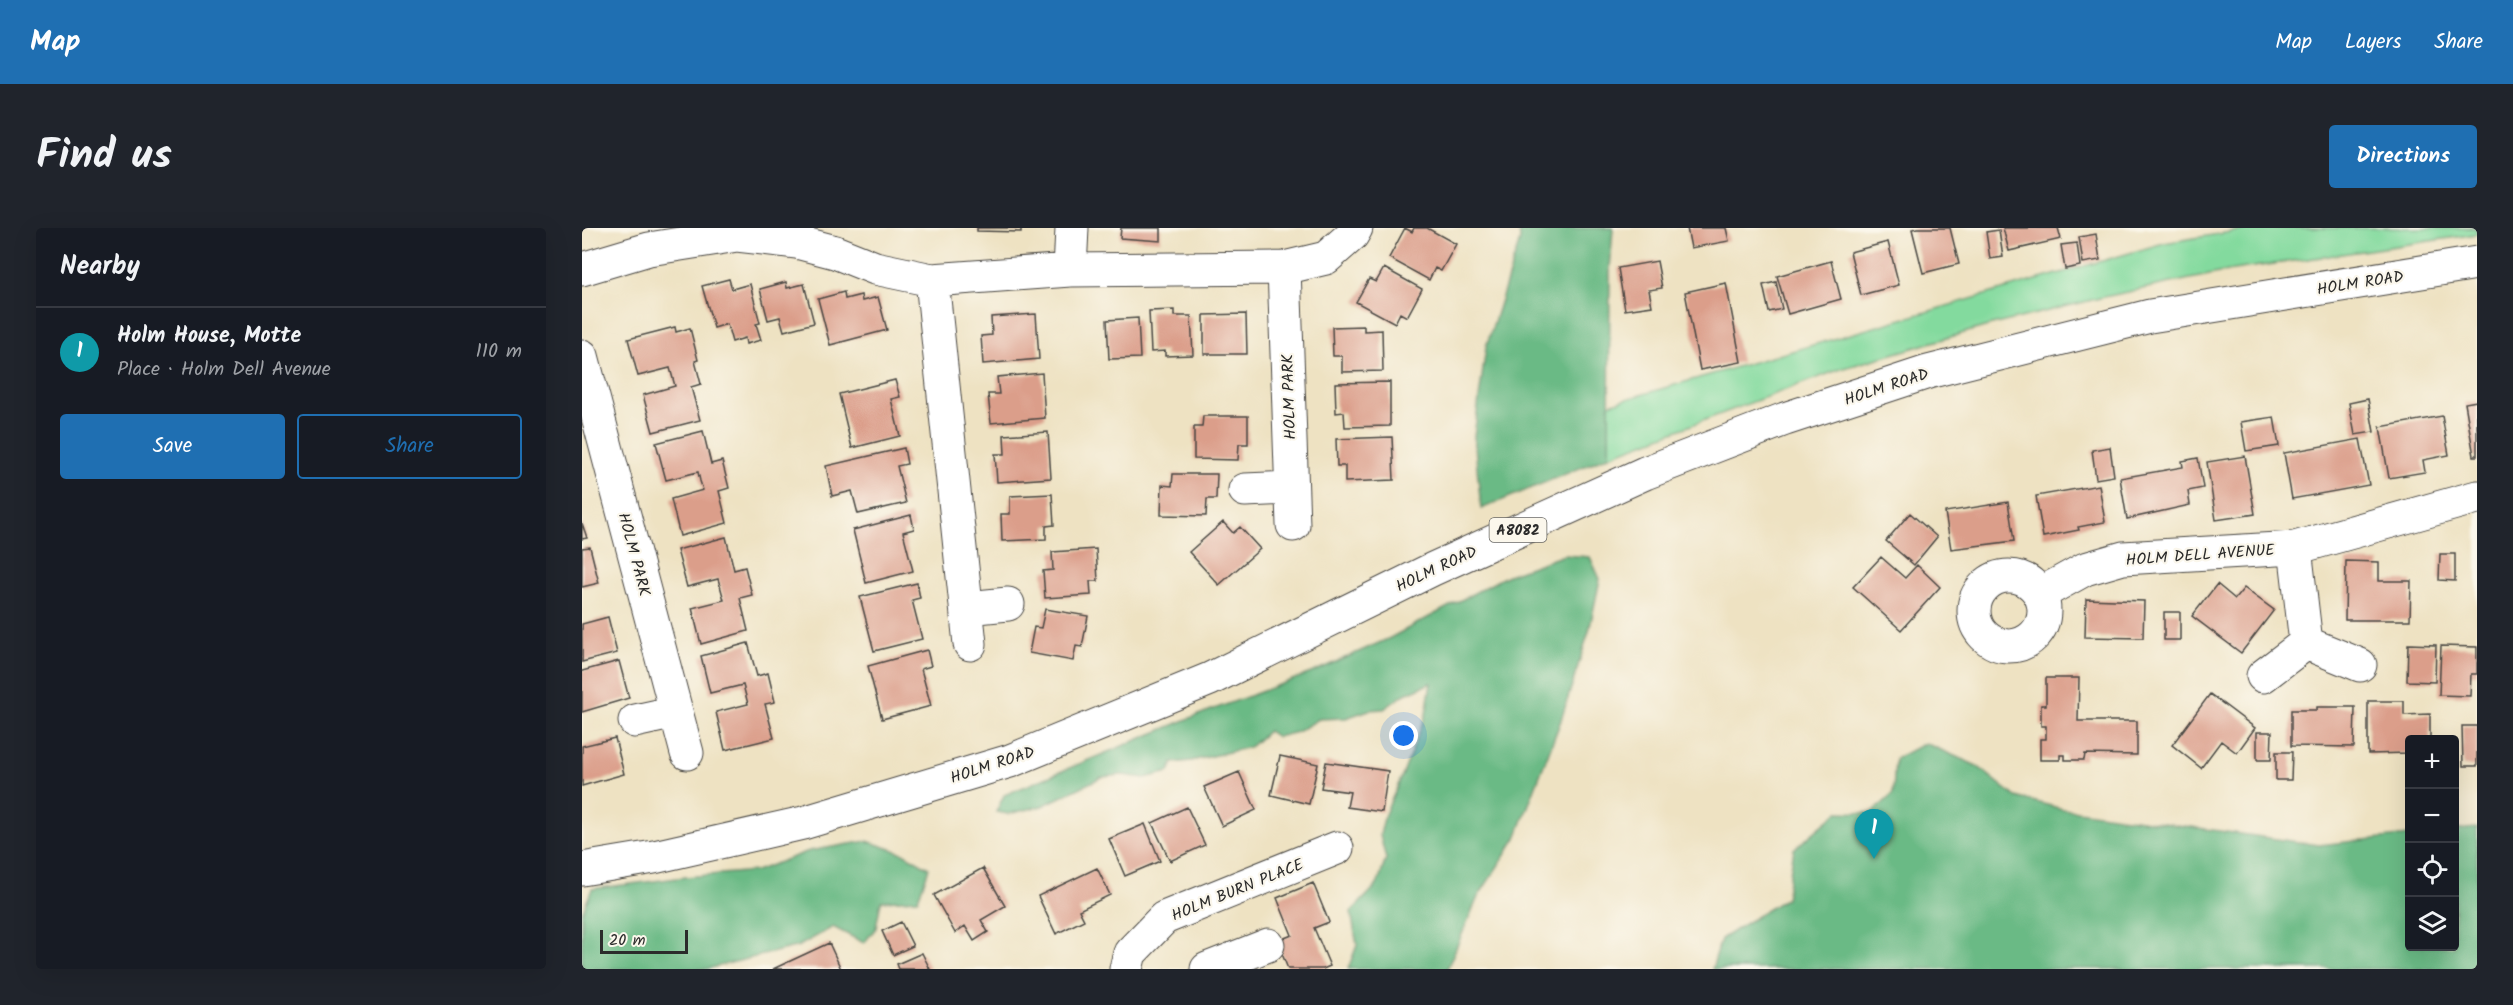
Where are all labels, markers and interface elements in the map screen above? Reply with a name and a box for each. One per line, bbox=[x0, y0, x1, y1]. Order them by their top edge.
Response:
text: Map bbox=[30, 20, 81, 65]
text: Map bbox=[2275, 26, 2312, 59]
text: Layers bbox=[2345, 26, 2401, 59]
text: Share bbox=[2434, 26, 2483, 59]
text: Find us bbox=[36, 123, 172, 190]
button: Directions bbox=[2329, 125, 2477, 188]
text: Nearby bbox=[60, 246, 140, 288]
street label: HOLM ROAD bbox=[2315, 264, 2405, 303]
text: Holm House, Motte bbox=[117, 319, 301, 354]
text: 1 bbox=[76, 336, 83, 368]
text: 110 m bbox=[476, 336, 522, 368]
street label: HOLM PARK bbox=[1275, 353, 1303, 440]
text: Place · Holm Dell Avenue bbox=[117, 354, 331, 386]
street label: HOLM ROAD bbox=[1841, 362, 1932, 413]
button: Save bbox=[60, 414, 285, 479]
button: Share bbox=[297, 414, 522, 479]
street label: HOLM PARK bbox=[610, 510, 657, 599]
road number: A8082 bbox=[1490, 518, 1546, 542]
street label: HOLM DELL AVENUE bbox=[2125, 538, 2276, 573]
street label: HOLM ROAD bbox=[1392, 540, 1482, 599]
your location bbox=[1389, 721, 1418, 750]
map controls bbox=[2405, 735, 2459, 951]
button: + bbox=[2405, 735, 2459, 789]
street label: HOLM ROAD bbox=[947, 740, 1038, 791]
button: − bbox=[2405, 789, 2459, 843]
pin: 1 bbox=[1854, 810, 1894, 859]
button: locate bbox=[2405, 843, 2459, 897]
street label: HOLM BURN PLACE bbox=[1168, 852, 1308, 928]
button: layers bbox=[2405, 897, 2459, 951]
scale bar bbox=[600, 927, 688, 954]
text: 20 m bbox=[609, 928, 645, 953]

